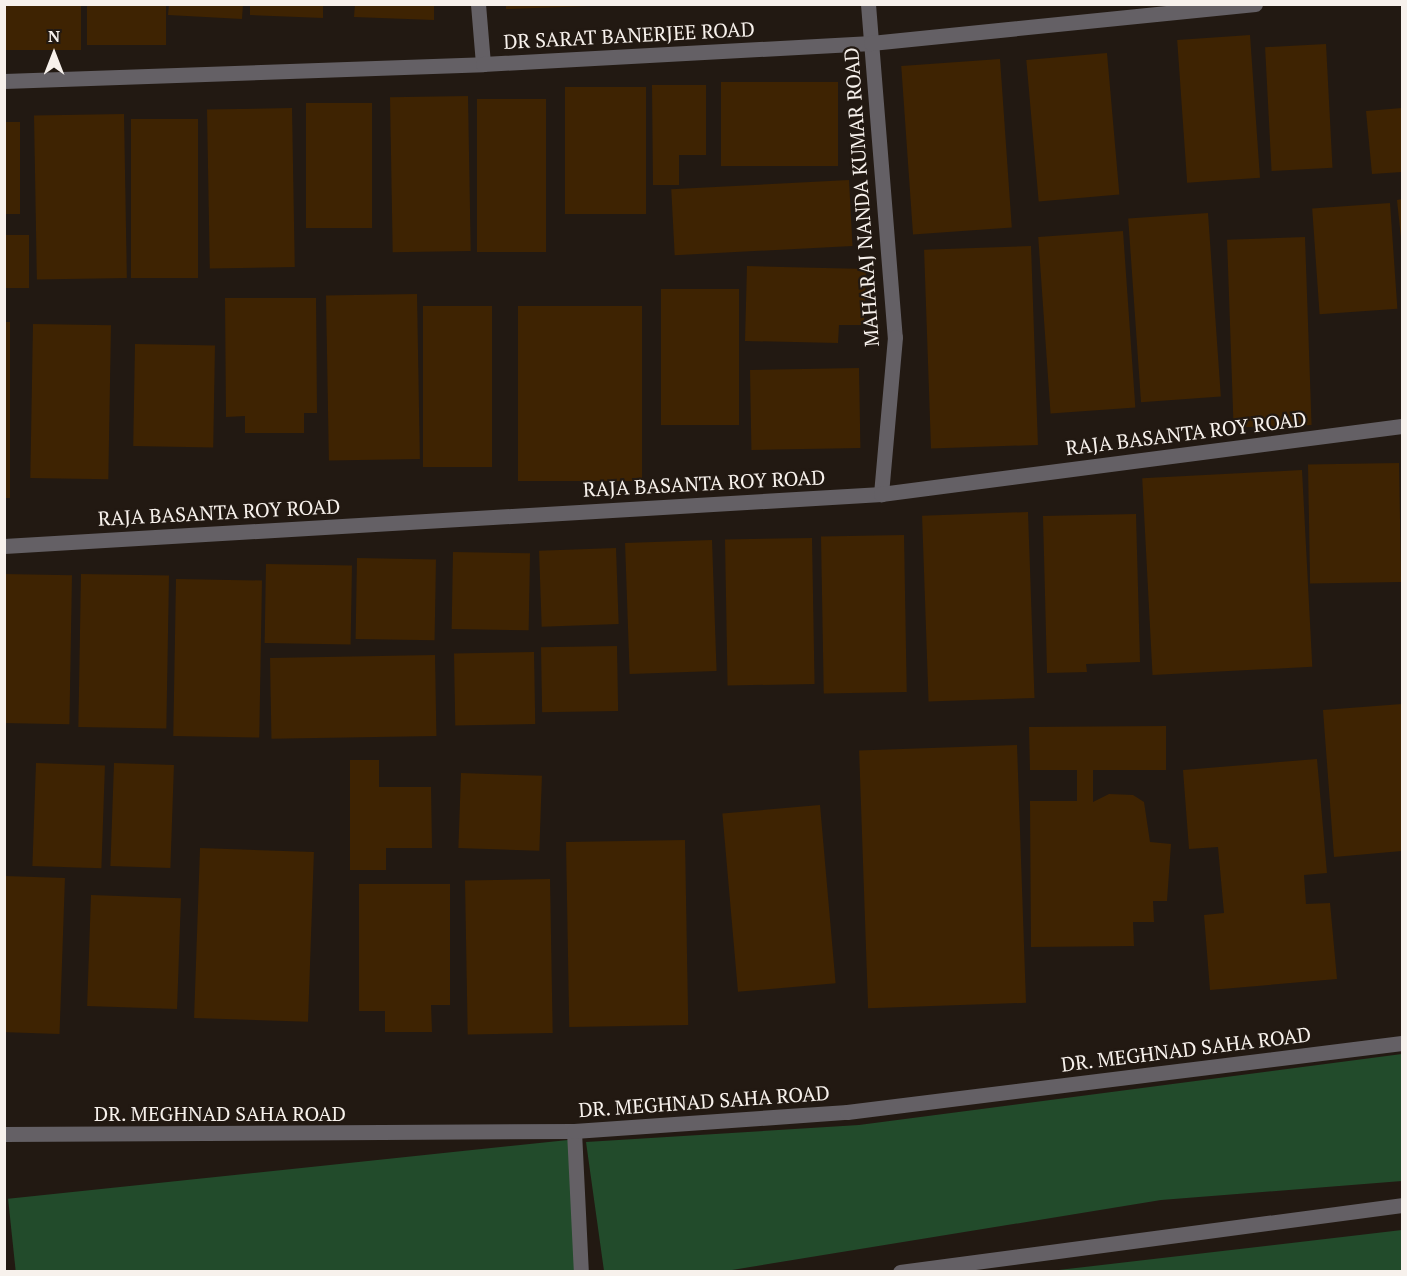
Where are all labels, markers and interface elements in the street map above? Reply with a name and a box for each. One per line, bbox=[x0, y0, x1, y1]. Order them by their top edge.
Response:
street label: DR SARAT BANERJEE ROAD bbox=[503, 16, 755, 54]
north arrow bbox=[24, 24, 84, 84]
text: N bbox=[48, 25, 60, 47]
street label: MAHARAJ NANDA KUMAR ROAD bbox=[839, 46, 883, 348]
street label: RAJA BASANTA ROY ROAD bbox=[1064, 406, 1308, 460]
street label: RAJA BASANTA ROY ROAD bbox=[582, 465, 826, 501]
street label: RAJA BASANTA ROY ROAD bbox=[97, 494, 341, 530]
street label: DR. MEGHNAD SAHA ROAD bbox=[1059, 1022, 1313, 1076]
street label: DR. MEGHNAD SAHA ROAD bbox=[577, 1080, 831, 1122]
street label: DR. MEGHNAD SAHA ROAD bbox=[93, 1101, 347, 1125]

